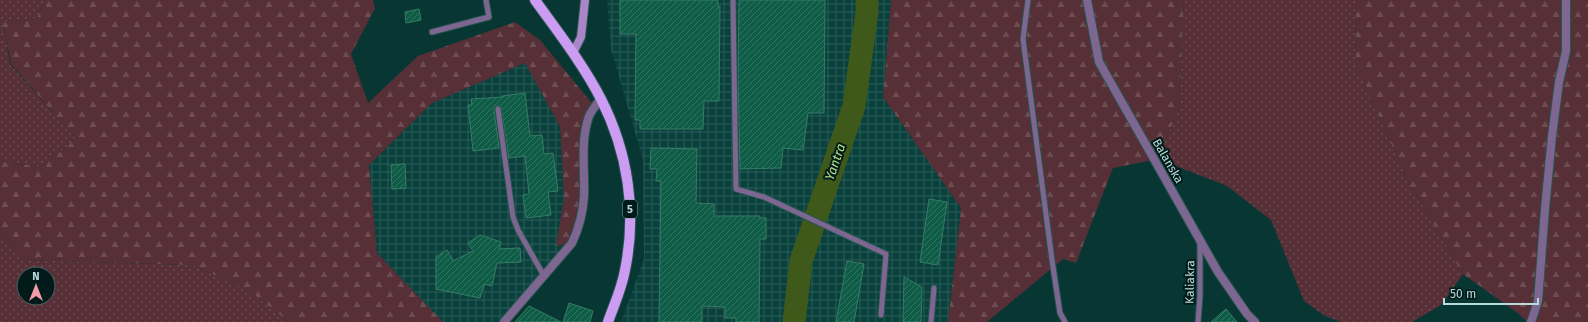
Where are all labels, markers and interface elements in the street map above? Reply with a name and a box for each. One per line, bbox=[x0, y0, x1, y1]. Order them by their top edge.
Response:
street label: Balanska bbox=[1150, 136, 1186, 186]
water label: Yantra bbox=[822, 142, 848, 182]
road number: 5 bbox=[623, 200, 637, 218]
street label: Kaliakra bbox=[1183, 260, 1197, 304]
north arrow bbox=[16, 266, 56, 306]
text: N bbox=[32, 270, 40, 283]
scale bar bbox=[1444, 280, 1538, 306]
text: 50 m bbox=[1450, 287, 1476, 301]

